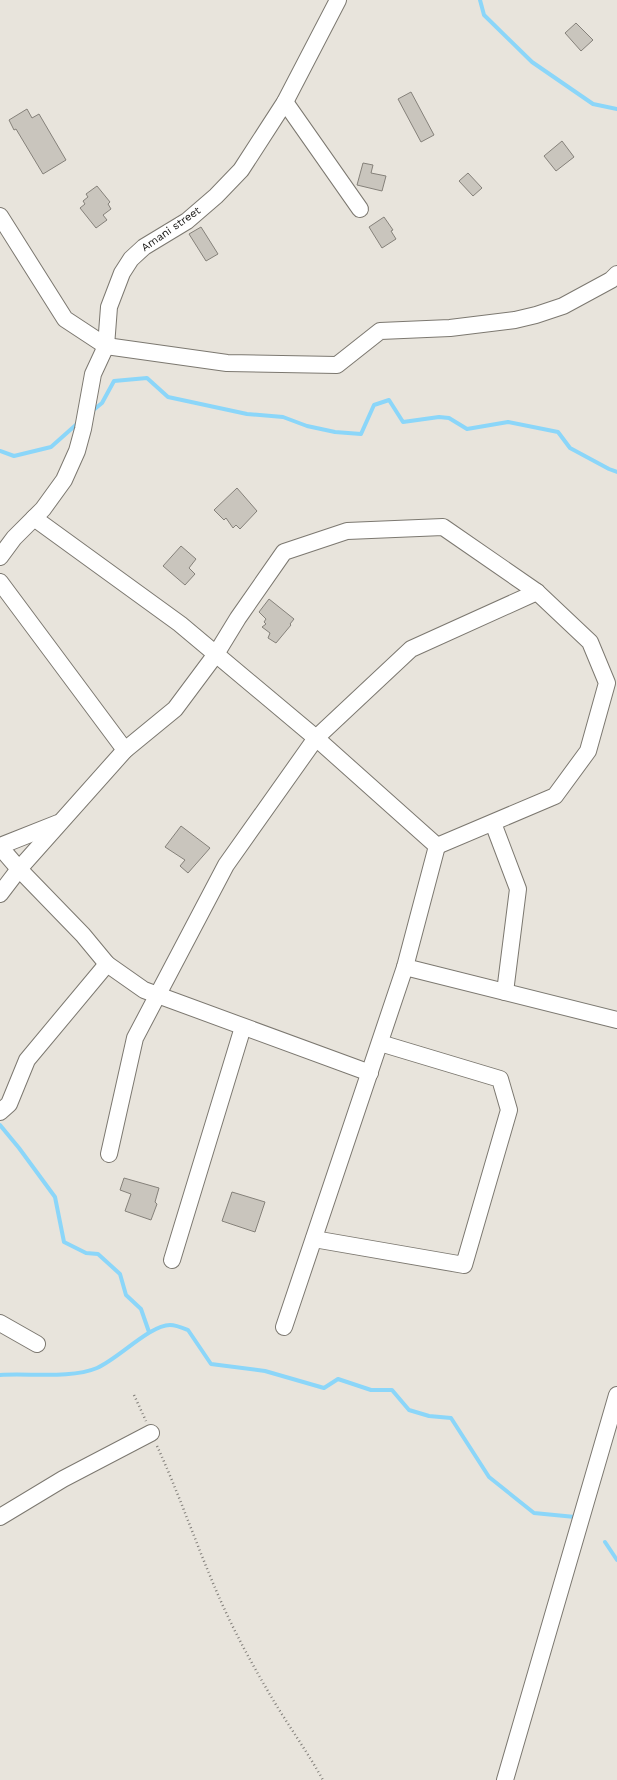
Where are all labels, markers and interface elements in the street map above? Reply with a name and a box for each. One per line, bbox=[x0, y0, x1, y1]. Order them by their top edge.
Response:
street label: Amani street bbox=[139, 204, 203, 254]

